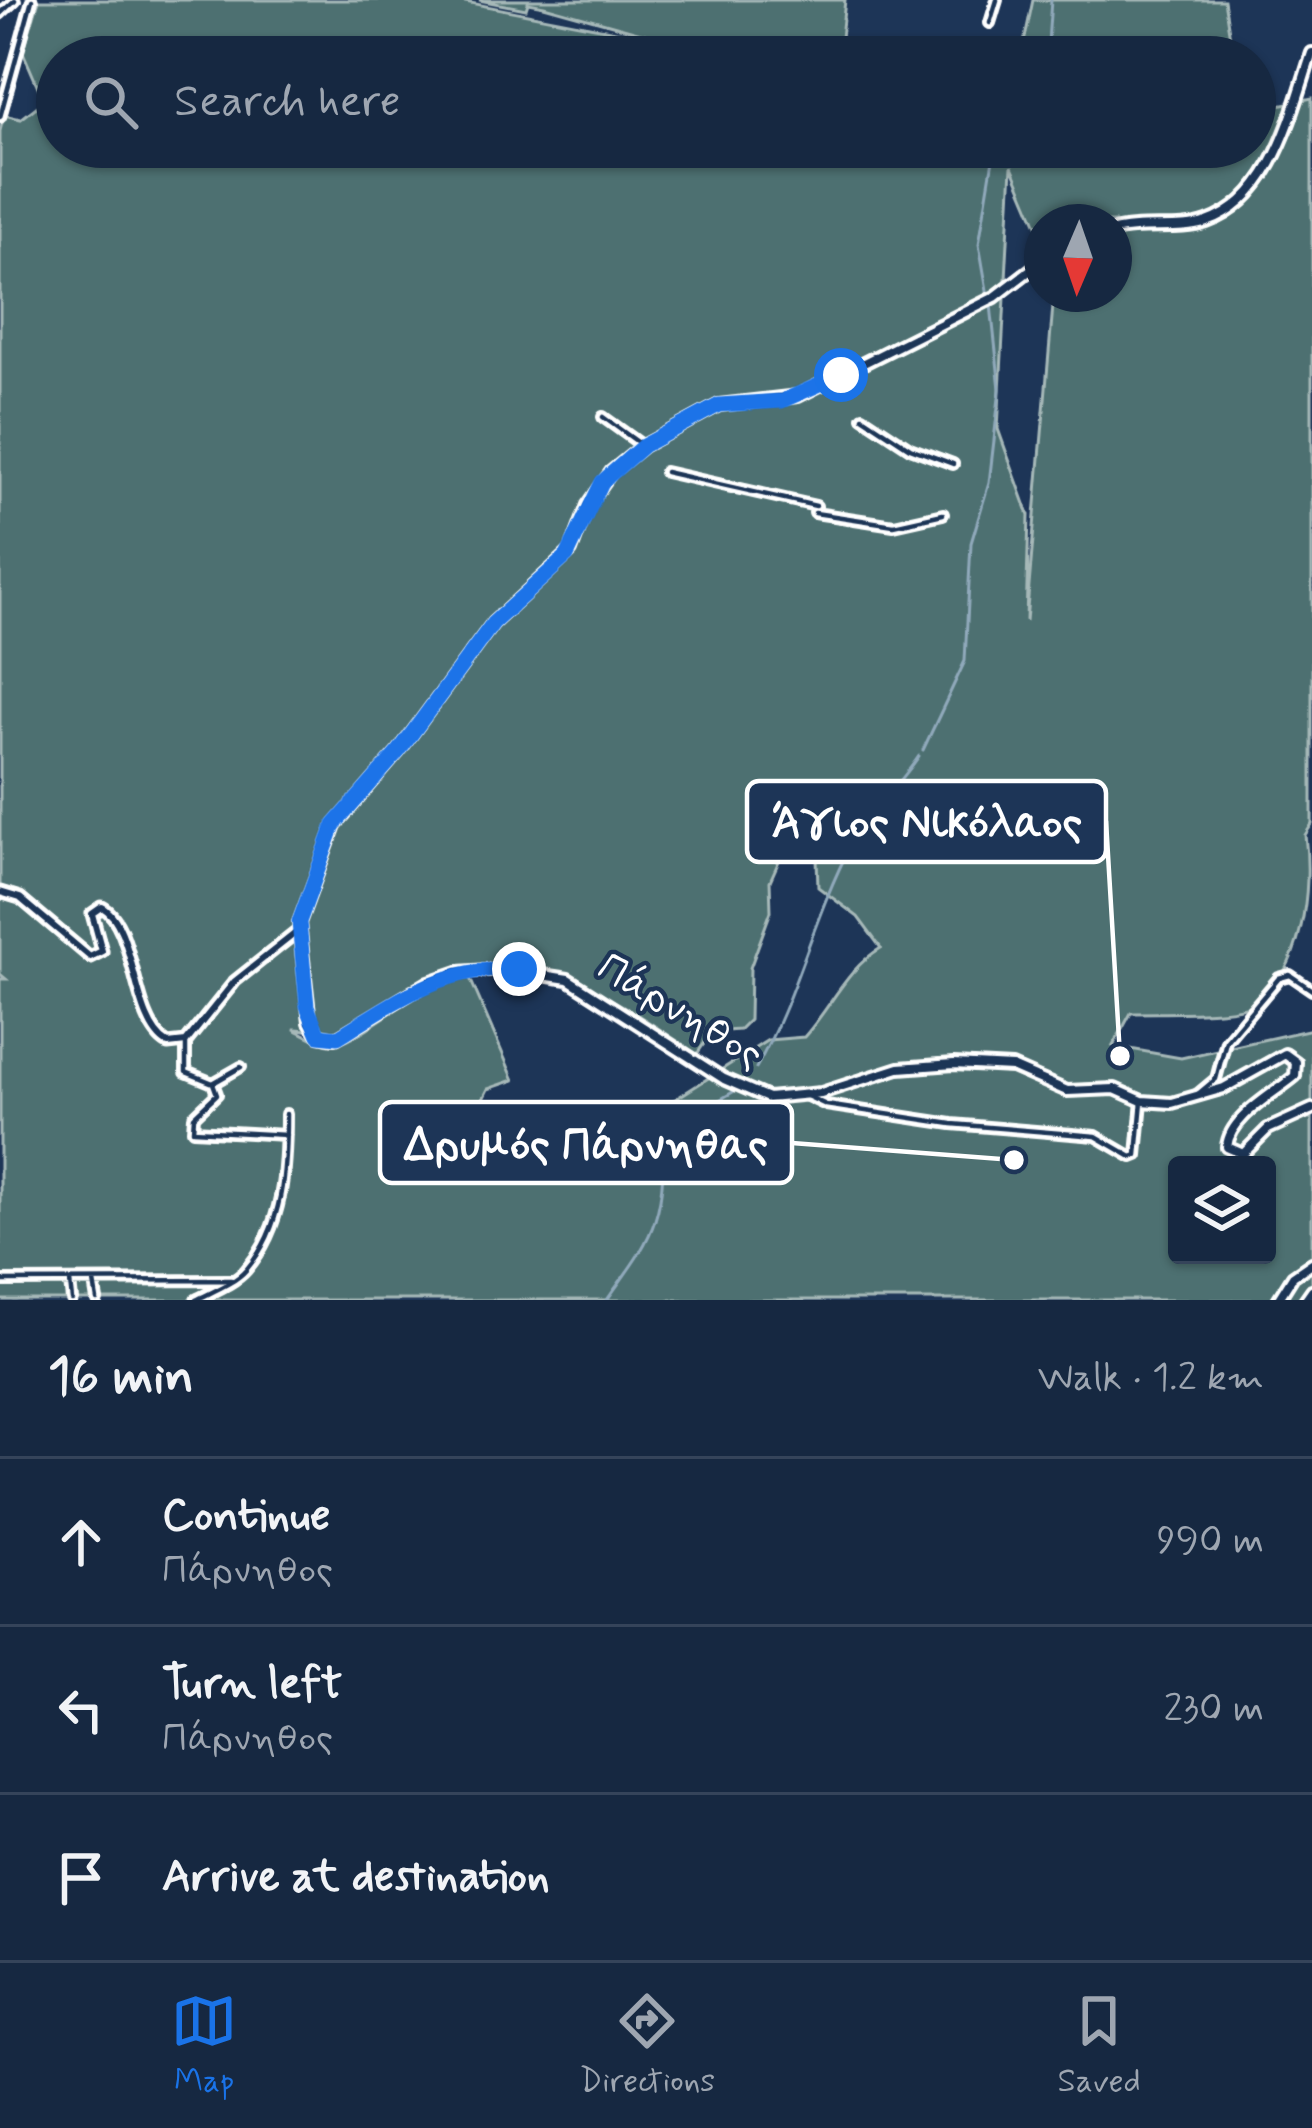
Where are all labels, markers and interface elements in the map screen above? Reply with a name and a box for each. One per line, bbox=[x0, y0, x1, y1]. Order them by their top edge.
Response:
search box bbox=[36, 36, 1276, 168]
icon: search bbox=[78, 69, 144, 135]
text: Search here bbox=[174, 73, 401, 132]
north arrow bbox=[1024, 204, 1132, 312]
route start bbox=[814, 348, 868, 402]
callout: Άγιος Νικόλαος bbox=[747, 781, 1106, 862]
text: Άγιος Νικόλαος bbox=[772, 795, 1082, 854]
street label: Πάρνηθος bbox=[587, 941, 773, 1083]
route end bbox=[492, 942, 546, 996]
callout: Δρυμός Πάρνηθας bbox=[380, 1102, 792, 1183]
text: Δρυμός Πάρνηθας bbox=[403, 1117, 768, 1176]
map controls bbox=[1168, 1156, 1276, 1264]
button: layers bbox=[1168, 1156, 1276, 1264]
text: 16 min bbox=[48, 1345, 194, 1411]
text: Walk · 1.2 km bbox=[1038, 1353, 1264, 1404]
text: Continue bbox=[162, 1487, 330, 1546]
icon: ahead bbox=[48, 1509, 114, 1575]
text: 990 m bbox=[1157, 1516, 1264, 1567]
text: Πάρνηθος bbox=[162, 1546, 333, 1597]
text: Turn left bbox=[162, 1655, 342, 1714]
icon: left bbox=[48, 1677, 114, 1743]
text: 230 m bbox=[1163, 1684, 1264, 1735]
text: Πάρνηθος bbox=[162, 1714, 333, 1765]
icon: arrive bbox=[48, 1845, 114, 1911]
text: Arrive at destination bbox=[162, 1848, 550, 1907]
tab: Map bbox=[171, 1988, 237, 2104]
tab: Directions bbox=[579, 1988, 715, 2104]
tab: Saved bbox=[1057, 1988, 1141, 2104]

